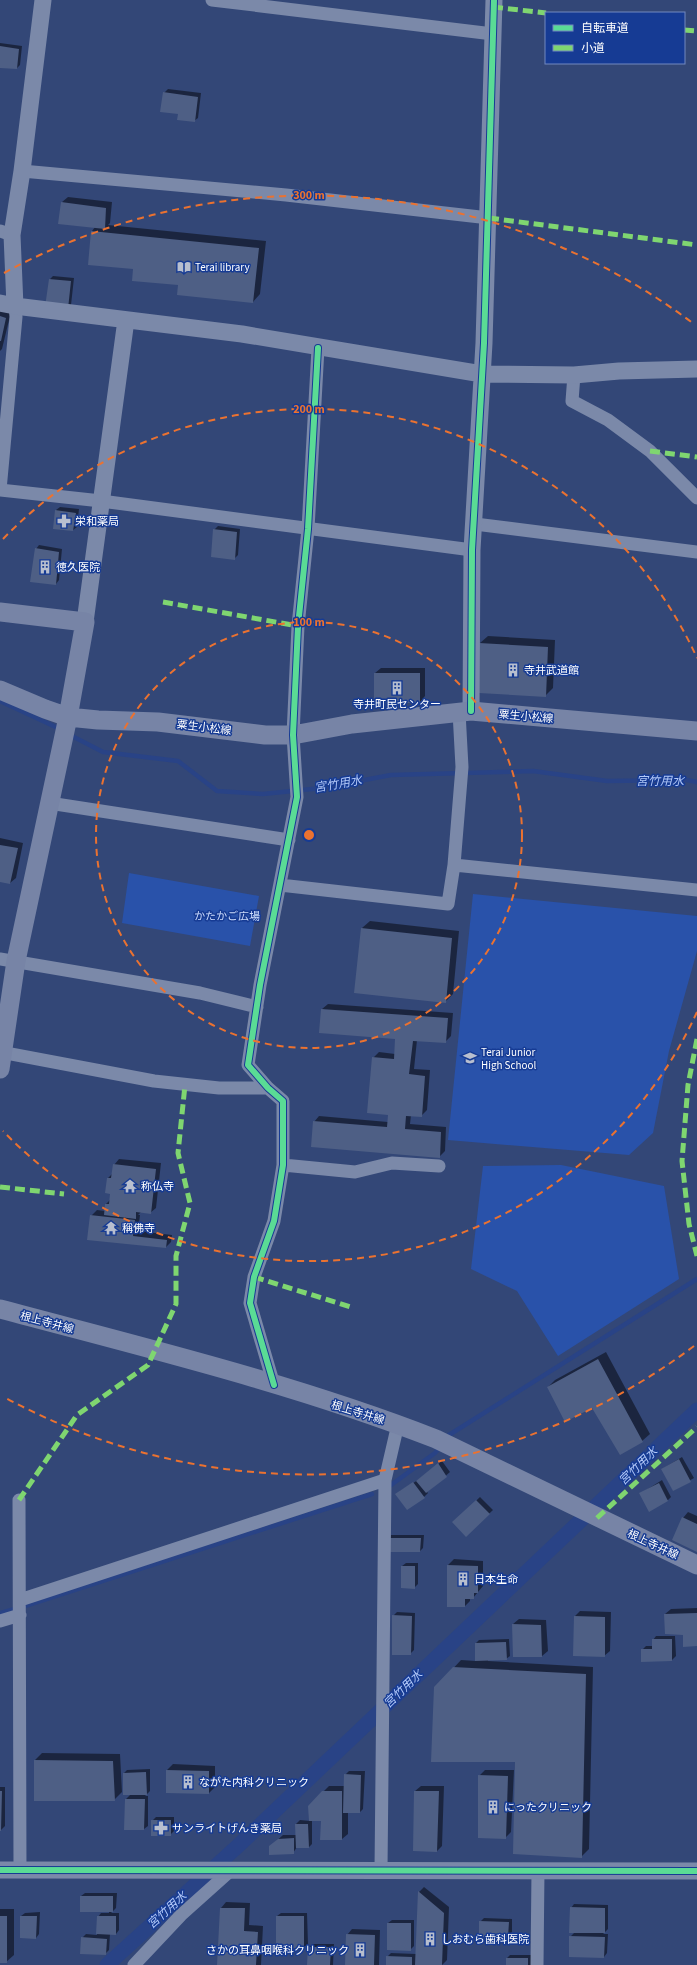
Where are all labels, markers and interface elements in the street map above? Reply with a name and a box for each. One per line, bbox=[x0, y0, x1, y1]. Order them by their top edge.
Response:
legend bbox=[545, 12, 685, 64]
text: 自転車道 bbox=[581, 20, 629, 37]
text: 小道 bbox=[581, 40, 605, 57]
text: 300 m bbox=[293, 187, 325, 204]
library icon: Terai library bbox=[176, 259, 192, 275]
place label: Terai library bbox=[195, 260, 250, 275]
text: 200 m bbox=[293, 401, 325, 418]
pharmacy icon: 栄和薬局 bbox=[56, 513, 72, 529]
place label: 栄和薬局 bbox=[75, 514, 119, 529]
building icon: 徳久医院 bbox=[37, 559, 53, 575]
place label: 徳久医院 bbox=[56, 560, 100, 575]
text: 100 m bbox=[293, 614, 325, 631]
building icon: 寺井武道館 bbox=[505, 662, 521, 678]
place label: 寺井武道館 bbox=[524, 663, 579, 678]
building icon: 寺井町民センター bbox=[389, 680, 405, 696]
place label: 寺井町民センター bbox=[353, 697, 441, 712]
street label: 粟生小松線 bbox=[498, 707, 554, 726]
street label: 粟生小松線 bbox=[176, 717, 232, 738]
water label: 宮竹用水 bbox=[313, 772, 365, 797]
water label: 宮竹用水 bbox=[636, 773, 686, 790]
centre of rings bbox=[302, 828, 316, 842]
park label: かたかご広場 bbox=[194, 909, 260, 924]
place label: Terai Junior High School bbox=[481, 1045, 536, 1073]
school or university icon: Terai Junior High School bbox=[462, 1050, 478, 1066]
temple icon: 称仏寺 bbox=[122, 1178, 138, 1194]
place label: 称仏寺 bbox=[141, 1179, 174, 1194]
temple icon: 稱佛寺 bbox=[103, 1220, 119, 1236]
place label: 稱佛寺 bbox=[122, 1221, 155, 1236]
street label: 根上寺井線 bbox=[18, 1308, 75, 1337]
street label: 根上寺井線 bbox=[329, 1397, 386, 1428]
water label: 宮竹用水 bbox=[615, 1442, 663, 1489]
street label: 根上寺井線 bbox=[625, 1526, 681, 1563]
building icon: 日本生命 bbox=[455, 1571, 471, 1587]
place label: 日本生命 bbox=[474, 1572, 518, 1587]
water label: 宮竹用水 bbox=[380, 1665, 428, 1712]
building icon: ながた内科クリニック bbox=[180, 1774, 196, 1790]
place label: ながた内科クリニック bbox=[199, 1775, 309, 1790]
building icon: にったクリニック bbox=[485, 1799, 501, 1815]
place label: にったクリニック bbox=[504, 1800, 592, 1815]
pharmacy icon: サンライトげんき薬局 bbox=[153, 1820, 169, 1836]
place label: サンライトげんき薬局 bbox=[172, 1821, 282, 1836]
water label: 宮竹用水 bbox=[144, 1887, 192, 1933]
building icon: しおむら歯科医院 bbox=[422, 1931, 438, 1947]
place label: しおむら歯科医院 bbox=[441, 1932, 529, 1947]
building icon: さかの耳鼻咽喉科クリニック bbox=[352, 1942, 368, 1958]
place label: さかの耳鼻咽喉科クリニック bbox=[206, 1943, 349, 1958]

